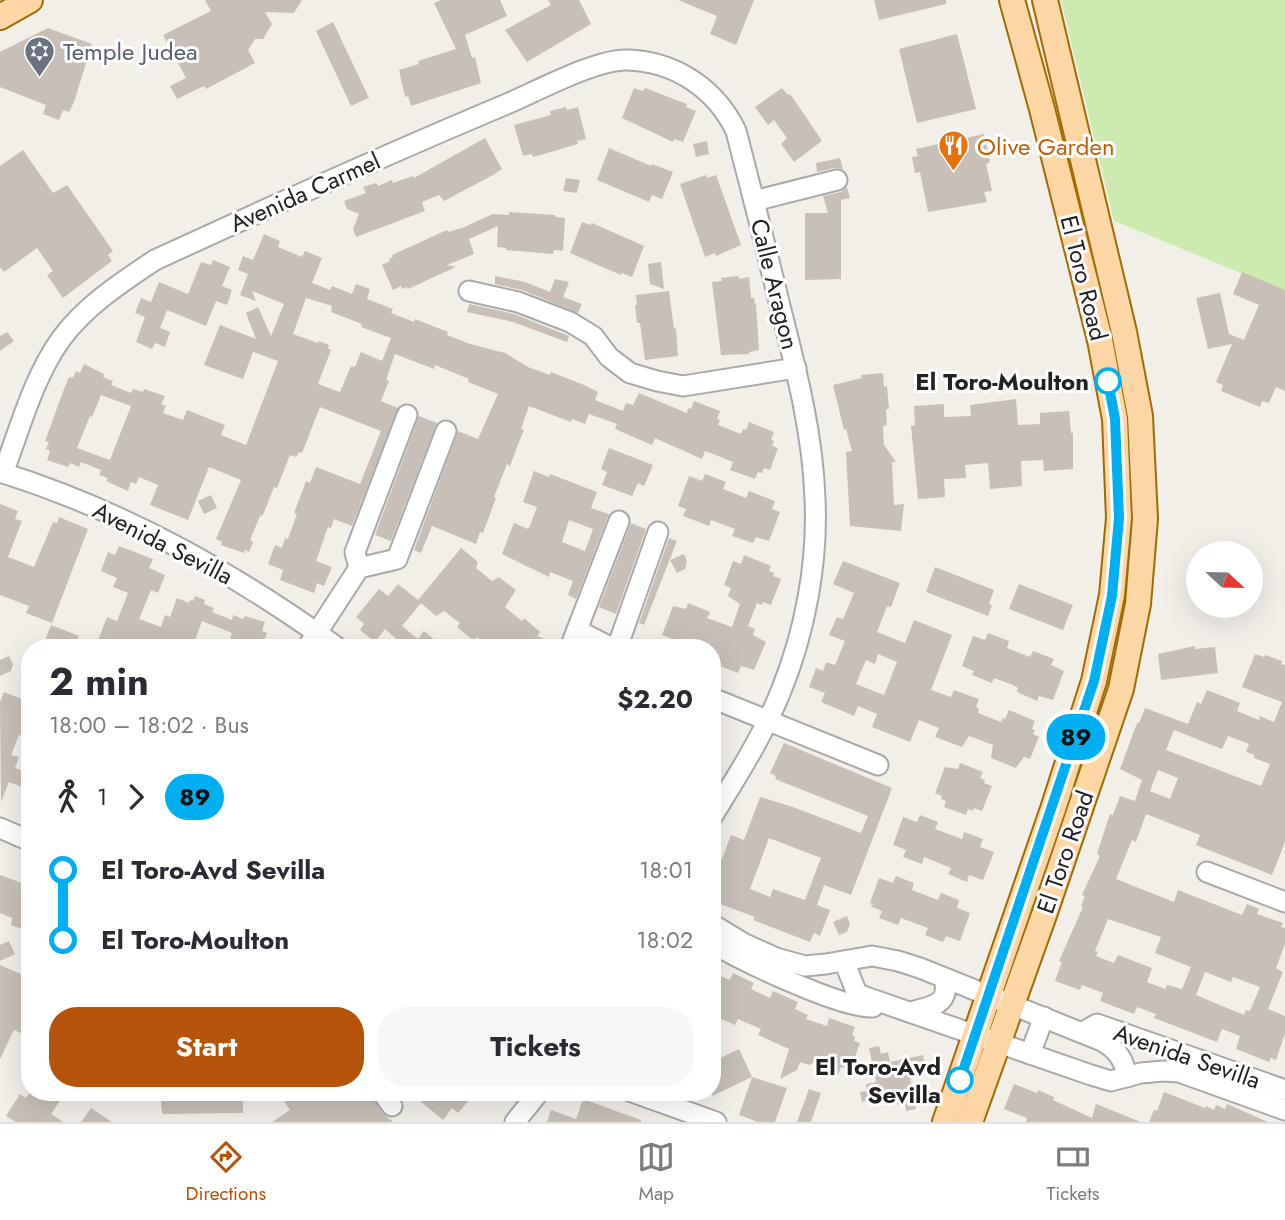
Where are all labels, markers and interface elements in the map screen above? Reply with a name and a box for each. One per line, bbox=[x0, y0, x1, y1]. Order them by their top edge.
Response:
synagogue icon: Temple Judea bbox=[23, 34, 57, 78]
place label: Temple Judea bbox=[63, 34, 198, 69]
restaurant icon: Olive Garden bbox=[937, 129, 971, 173]
place label: Olive Garden bbox=[977, 129, 1115, 164]
street label: Avenida Carmel bbox=[224, 143, 386, 241]
street label: El Toro Road bbox=[1052, 212, 1116, 344]
street label: Calle Aragon bbox=[742, 215, 808, 353]
place label: El Toro-Moulton bbox=[915, 364, 1089, 399]
marker: El Toro-Moulton bbox=[1095, 368, 1121, 394]
street label: Avenida Sevilla bbox=[87, 493, 239, 593]
north arrow bbox=[1186, 541, 1264, 618]
map controls bbox=[1186, 541, 1263, 618]
text: 2 min bbox=[49, 654, 149, 709]
text: $2.20 bbox=[617, 680, 693, 718]
text: 18:00 – 18:02 · Bus bbox=[49, 708, 249, 742]
line badge: 89 bbox=[1044, 714, 1108, 760]
text: 89 bbox=[1060, 719, 1092, 754]
icon: walk bbox=[49, 778, 87, 816]
icon: forward bbox=[117, 778, 155, 816]
text: 89 bbox=[179, 779, 210, 814]
text: 1 bbox=[97, 780, 107, 814]
street label: El Toro Road bbox=[1028, 786, 1102, 918]
text: El Toro-Avd Sevilla bbox=[101, 851, 325, 889]
text: 18:01 bbox=[639, 853, 693, 887]
text: El Toro-Moulton bbox=[101, 921, 289, 959]
text: 18:02 bbox=[636, 923, 693, 957]
button: Start bbox=[49, 1007, 364, 1087]
button: Tickets bbox=[378, 1007, 693, 1087]
street label: Avenida Sevilla bbox=[1109, 1015, 1265, 1097]
place label: El Toro-Avd Sevilla bbox=[815, 1049, 941, 1112]
marker: El Toro-Avd Sevilla bbox=[947, 1067, 973, 1093]
tab: Directions bbox=[186, 1138, 266, 1207]
tab: Map bbox=[637, 1138, 675, 1207]
tab: Tickets bbox=[1046, 1138, 1099, 1207]

